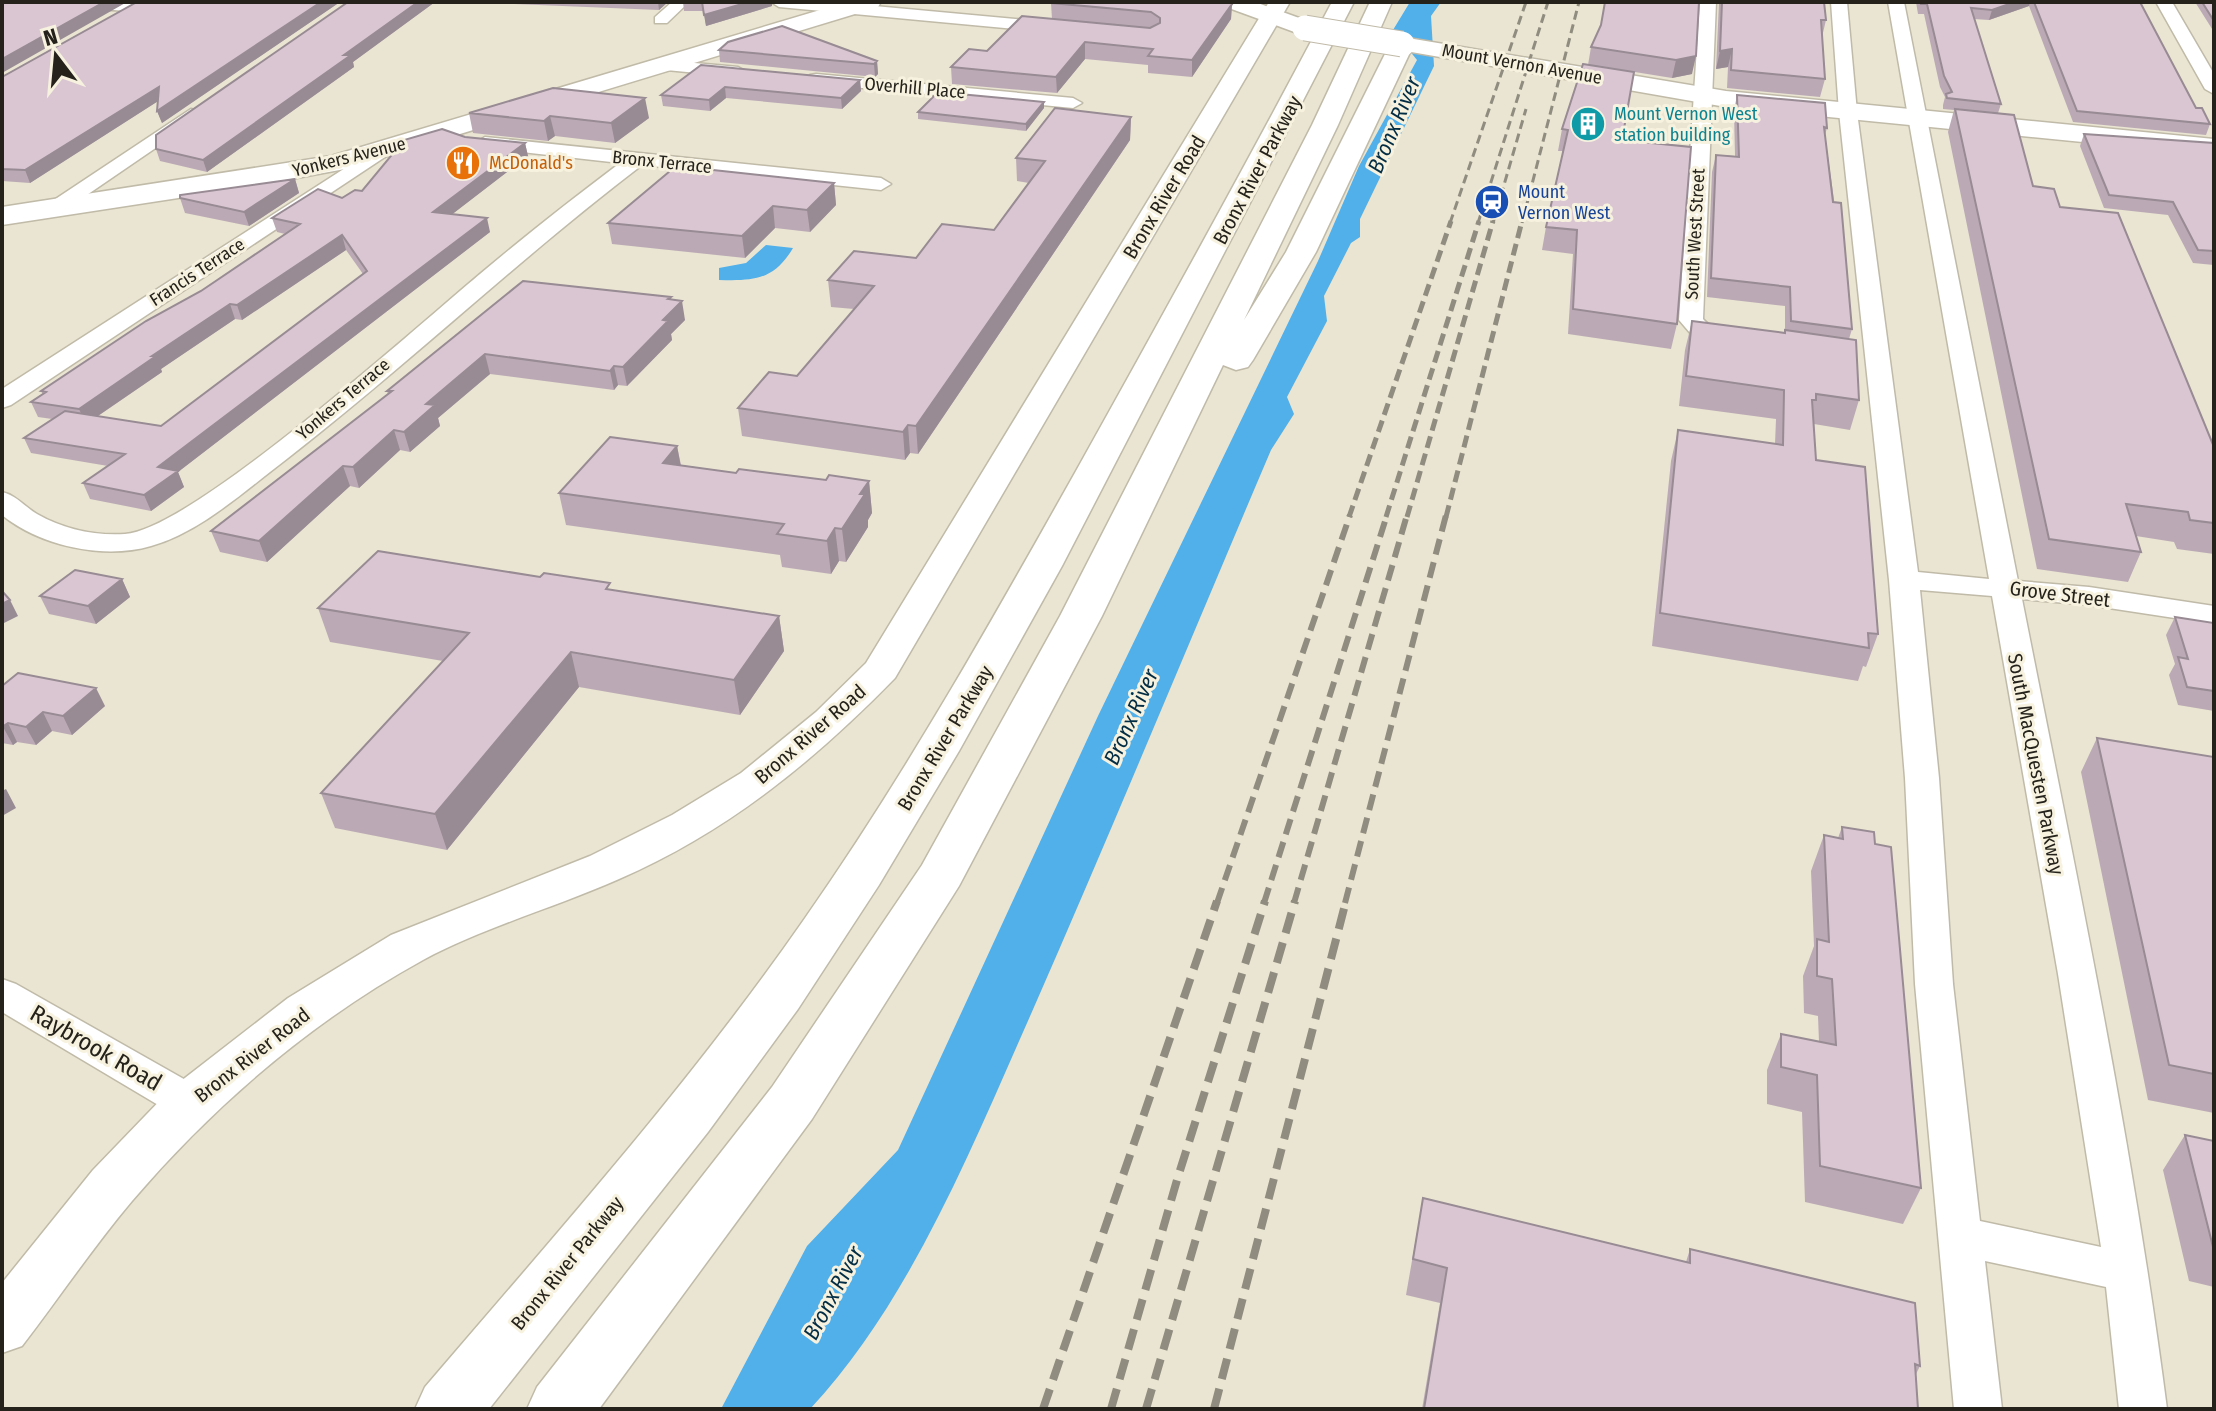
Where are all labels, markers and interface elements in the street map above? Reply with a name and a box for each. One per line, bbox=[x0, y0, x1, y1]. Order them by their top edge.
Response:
north arrow bbox=[16, 16, 96, 96]
text: N bbox=[41, 22, 61, 52]
street label: Mount Vernon Avenue bbox=[1440, 39, 1604, 89]
water label: Bronx River bbox=[1362, 72, 1427, 177]
street label: Overhill Place bbox=[864, 73, 966, 103]
street label: Bronx River Parkway bbox=[1208, 91, 1306, 248]
place label: Mount Vernon West station building bbox=[1614, 103, 1758, 146]
building icon: Mount Vernon West station building bbox=[1569, 105, 1607, 143]
street label: Bronx River Road bbox=[1118, 131, 1210, 263]
street label: Yonkers Avenue bbox=[290, 132, 408, 182]
restaurant icon: McDonald's bbox=[444, 144, 482, 182]
street label: Bronx Terrace bbox=[611, 146, 713, 178]
place label: McDonald's bbox=[489, 152, 573, 174]
street label: South West Street bbox=[1681, 168, 1709, 300]
place label: Mount Vernon West bbox=[1518, 181, 1610, 224]
station icon: Mount Vernon West bbox=[1473, 183, 1511, 221]
street label: Francis Terrace bbox=[145, 233, 249, 311]
street label: Yonkers Terrace bbox=[292, 353, 394, 444]
street label: Grove Street bbox=[2008, 576, 2112, 612]
street label: South MacQuesten Parkway bbox=[2003, 651, 2069, 877]
street label: Bronx River Parkway bbox=[892, 661, 998, 815]
water label: Bronx River bbox=[1098, 664, 1165, 769]
street label: Bronx River Road bbox=[749, 679, 871, 789]
street label: Raybrook Road bbox=[25, 999, 167, 1097]
street label: Bronx River Road bbox=[190, 1003, 314, 1107]
street label: Bronx River Parkway bbox=[506, 1191, 628, 1335]
water label: Bronx River bbox=[797, 1240, 870, 1344]

